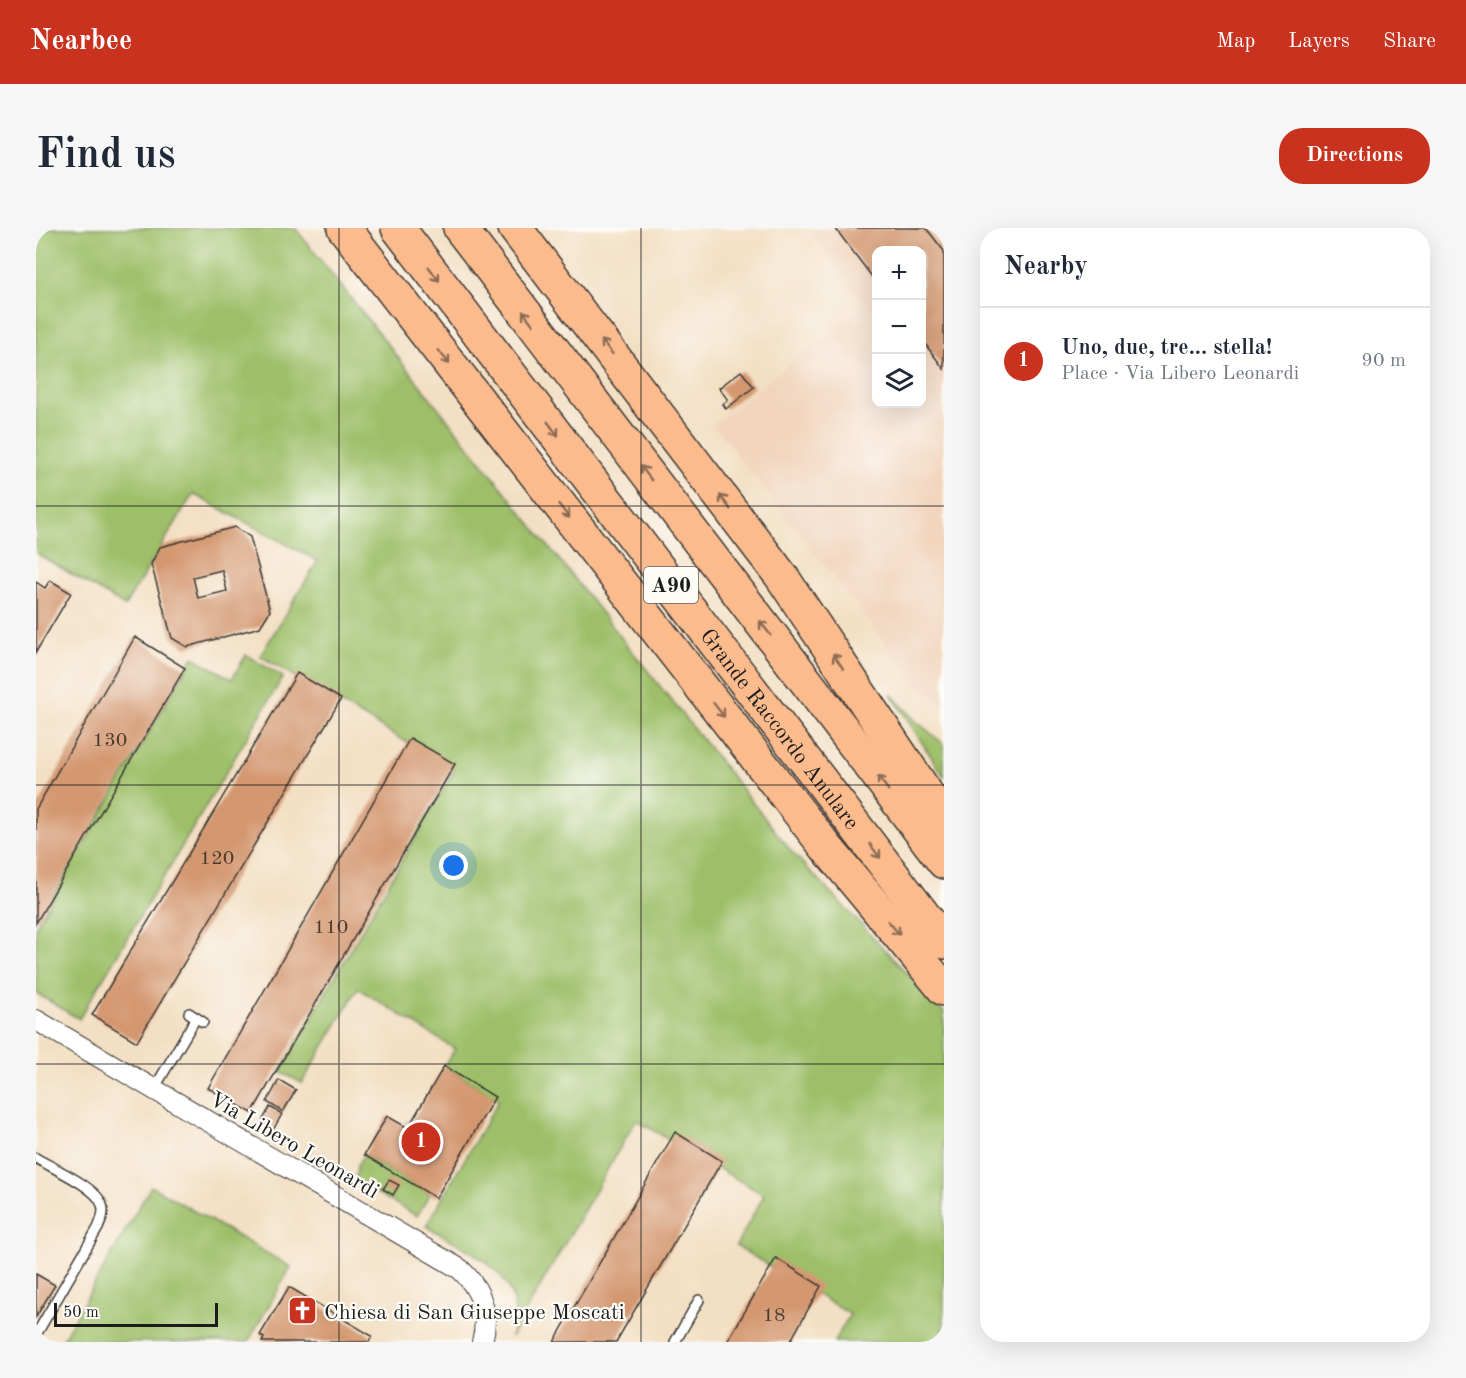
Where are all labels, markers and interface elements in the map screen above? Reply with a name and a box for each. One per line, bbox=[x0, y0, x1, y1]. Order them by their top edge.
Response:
text: Nearbee bbox=[30, 28, 132, 56]
text: Map bbox=[1216, 31, 1255, 52]
text: Layers bbox=[1288, 31, 1350, 52]
text: Share bbox=[1383, 31, 1436, 52]
button: Directions bbox=[1279, 128, 1430, 184]
text: Find us bbox=[36, 135, 175, 177]
map controls bbox=[872, 246, 926, 408]
button: + bbox=[872, 246, 926, 300]
text: Nearby bbox=[1004, 254, 1088, 280]
one-way arrow bbox=[428, 266, 440, 282]
button: − bbox=[872, 300, 926, 354]
one-way arrow bbox=[522, 310, 534, 326]
text: Uno, due, tre... stella! bbox=[1061, 337, 1272, 359]
one-way arrow bbox=[600, 340, 613, 356]
one-way arrow bbox=[438, 349, 451, 365]
text: 1 bbox=[1018, 351, 1029, 371]
text: 90 m bbox=[1361, 351, 1406, 371]
button: layers bbox=[872, 354, 926, 408]
text: Place · Via Libero Leonardi bbox=[1061, 364, 1299, 384]
one-way arrow bbox=[546, 421, 559, 437]
one-way arrow bbox=[639, 465, 652, 481]
one-way arrow bbox=[719, 494, 732, 510]
one-way arrow bbox=[557, 503, 570, 519]
road number: A90 bbox=[644, 567, 698, 603]
one-way arrow bbox=[758, 620, 771, 636]
street label: Grande Raccordo Anulare bbox=[696, 625, 863, 834]
one-way arrow bbox=[832, 653, 844, 670]
one-way arrow bbox=[713, 702, 726, 718]
house number: 130 bbox=[93, 731, 127, 751]
one-way arrow bbox=[877, 775, 889, 791]
one-way arrow bbox=[869, 843, 882, 859]
house number: 120 bbox=[200, 849, 234, 869]
your location bbox=[439, 851, 468, 880]
house number: 110 bbox=[314, 918, 348, 938]
one-way arrow bbox=[887, 920, 900, 936]
street label: Via Libero Leonardi bbox=[205, 1088, 383, 1203]
pin: 1 bbox=[402, 1120, 440, 1164]
church icon: Chiesa di San Giuseppe Moscati bbox=[287, 1295, 319, 1327]
scale bar bbox=[54, 1300, 218, 1328]
place label: Chiesa di San Giuseppe Moscati bbox=[324, 1302, 625, 1324]
text: 50 m bbox=[63, 1305, 99, 1321]
house number: 18 bbox=[762, 1306, 786, 1326]

